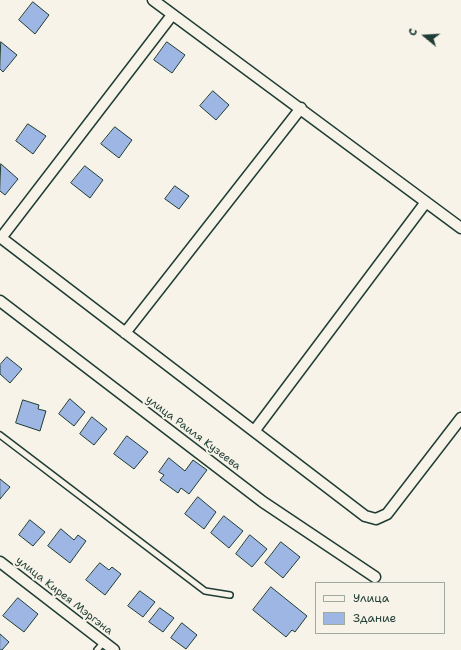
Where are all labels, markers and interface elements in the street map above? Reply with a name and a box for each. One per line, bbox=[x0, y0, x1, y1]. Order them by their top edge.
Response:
north arrow bbox=[405, 16, 445, 56]
text: С bbox=[405, 27, 421, 38]
street label: улица Раиля Кузеева bbox=[143, 393, 243, 473]
street label: улица Кирея Мэргэна bbox=[13, 554, 115, 638]
legend bbox=[315, 582, 445, 634]
text: Улица bbox=[353, 590, 389, 606]
text: Здание bbox=[353, 610, 396, 626]

